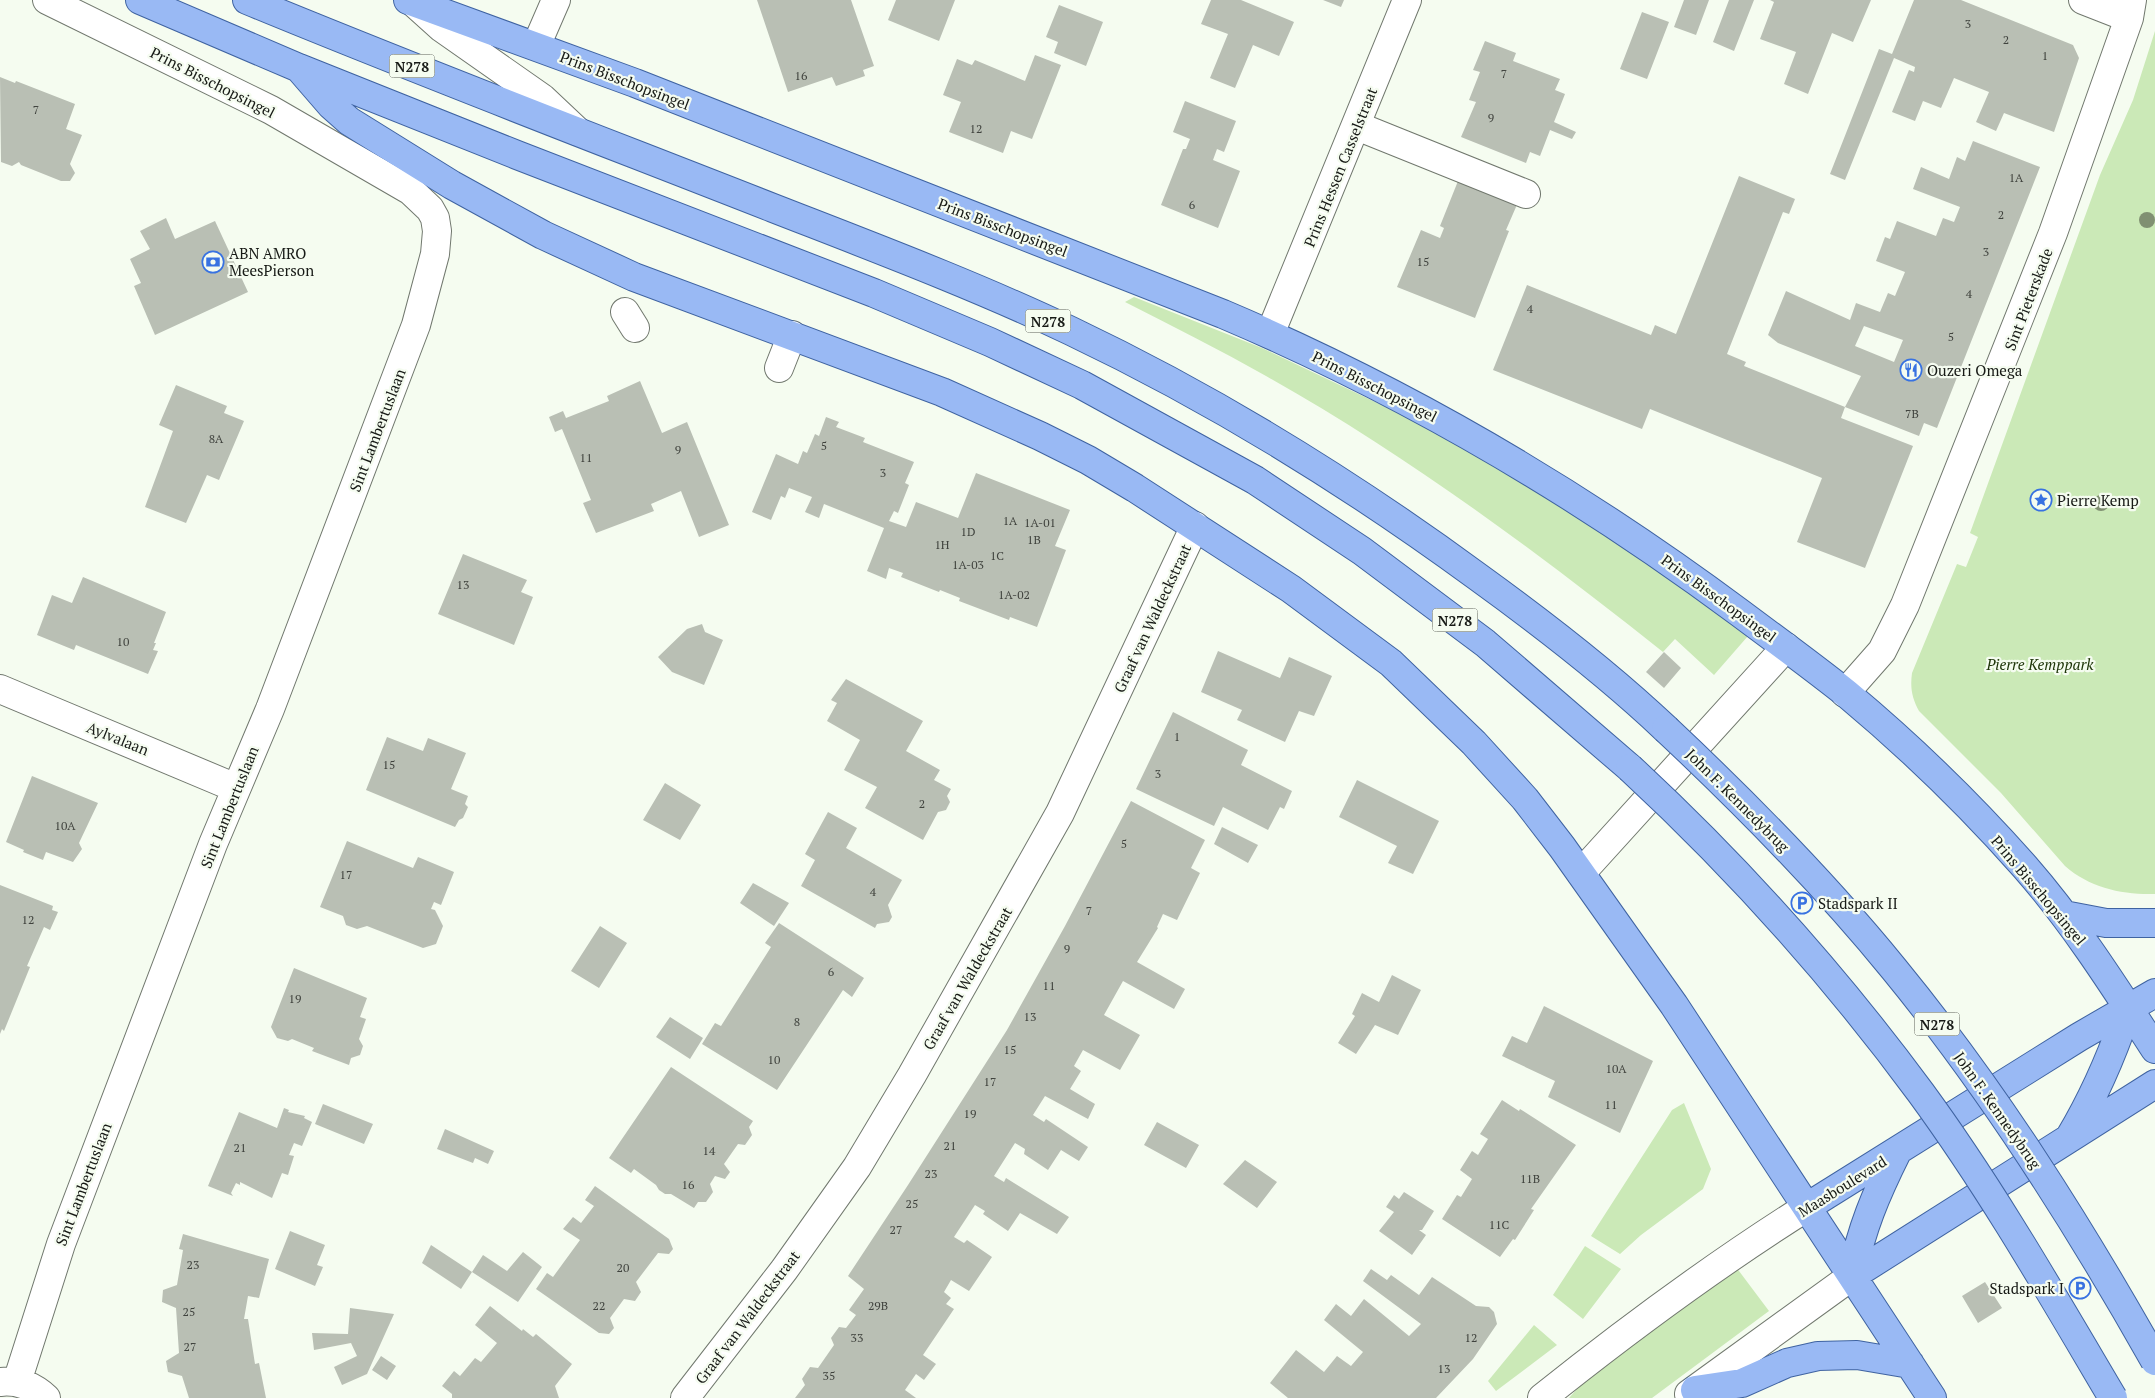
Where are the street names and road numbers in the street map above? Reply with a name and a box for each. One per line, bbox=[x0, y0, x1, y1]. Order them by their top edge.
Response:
street label: Prins Bisschopsingel bbox=[147, 42, 279, 122]
street label: Prins Bisschopsingel bbox=[557, 46, 693, 114]
road number: N278 bbox=[390, 54, 434, 78]
street label: Prins Hessen Casselstraat bbox=[1299, 84, 1381, 250]
street label: Prins Bisschopsingel bbox=[935, 193, 1071, 261]
street label: Sint Pieterskade bbox=[1999, 245, 2057, 353]
road number: N278 bbox=[1026, 310, 1070, 332]
street label: Prins Bisschopsingel bbox=[1309, 346, 1441, 426]
street label: Sint Lambertuslaan bbox=[344, 366, 410, 494]
street label: Graaf van Waldeckstraat bbox=[1109, 540, 1195, 696]
street label: Prins Bisschopsingel bbox=[1658, 550, 1780, 646]
road number: N278 bbox=[1432, 608, 1478, 632]
street label: Aylvalaan bbox=[84, 717, 152, 759]
street label: Sint Lambertuslaan bbox=[195, 743, 263, 871]
street label: John F. Kennedybrug bbox=[1682, 744, 1795, 857]
street label: Prins Bisschopsingel bbox=[1987, 831, 2091, 949]
street label: Graaf van Waldeckstraat bbox=[918, 902, 1016, 1053]
road number: N278 bbox=[1914, 1012, 1960, 1036]
street label: John F. Kennedybrug bbox=[1950, 1048, 2047, 1173]
street label: Sint Lambertuslaan bbox=[50, 1120, 116, 1248]
street label: Maasboulevard bbox=[1794, 1151, 1890, 1221]
street label: Graaf van Waldeckstraat bbox=[690, 1246, 804, 1388]

